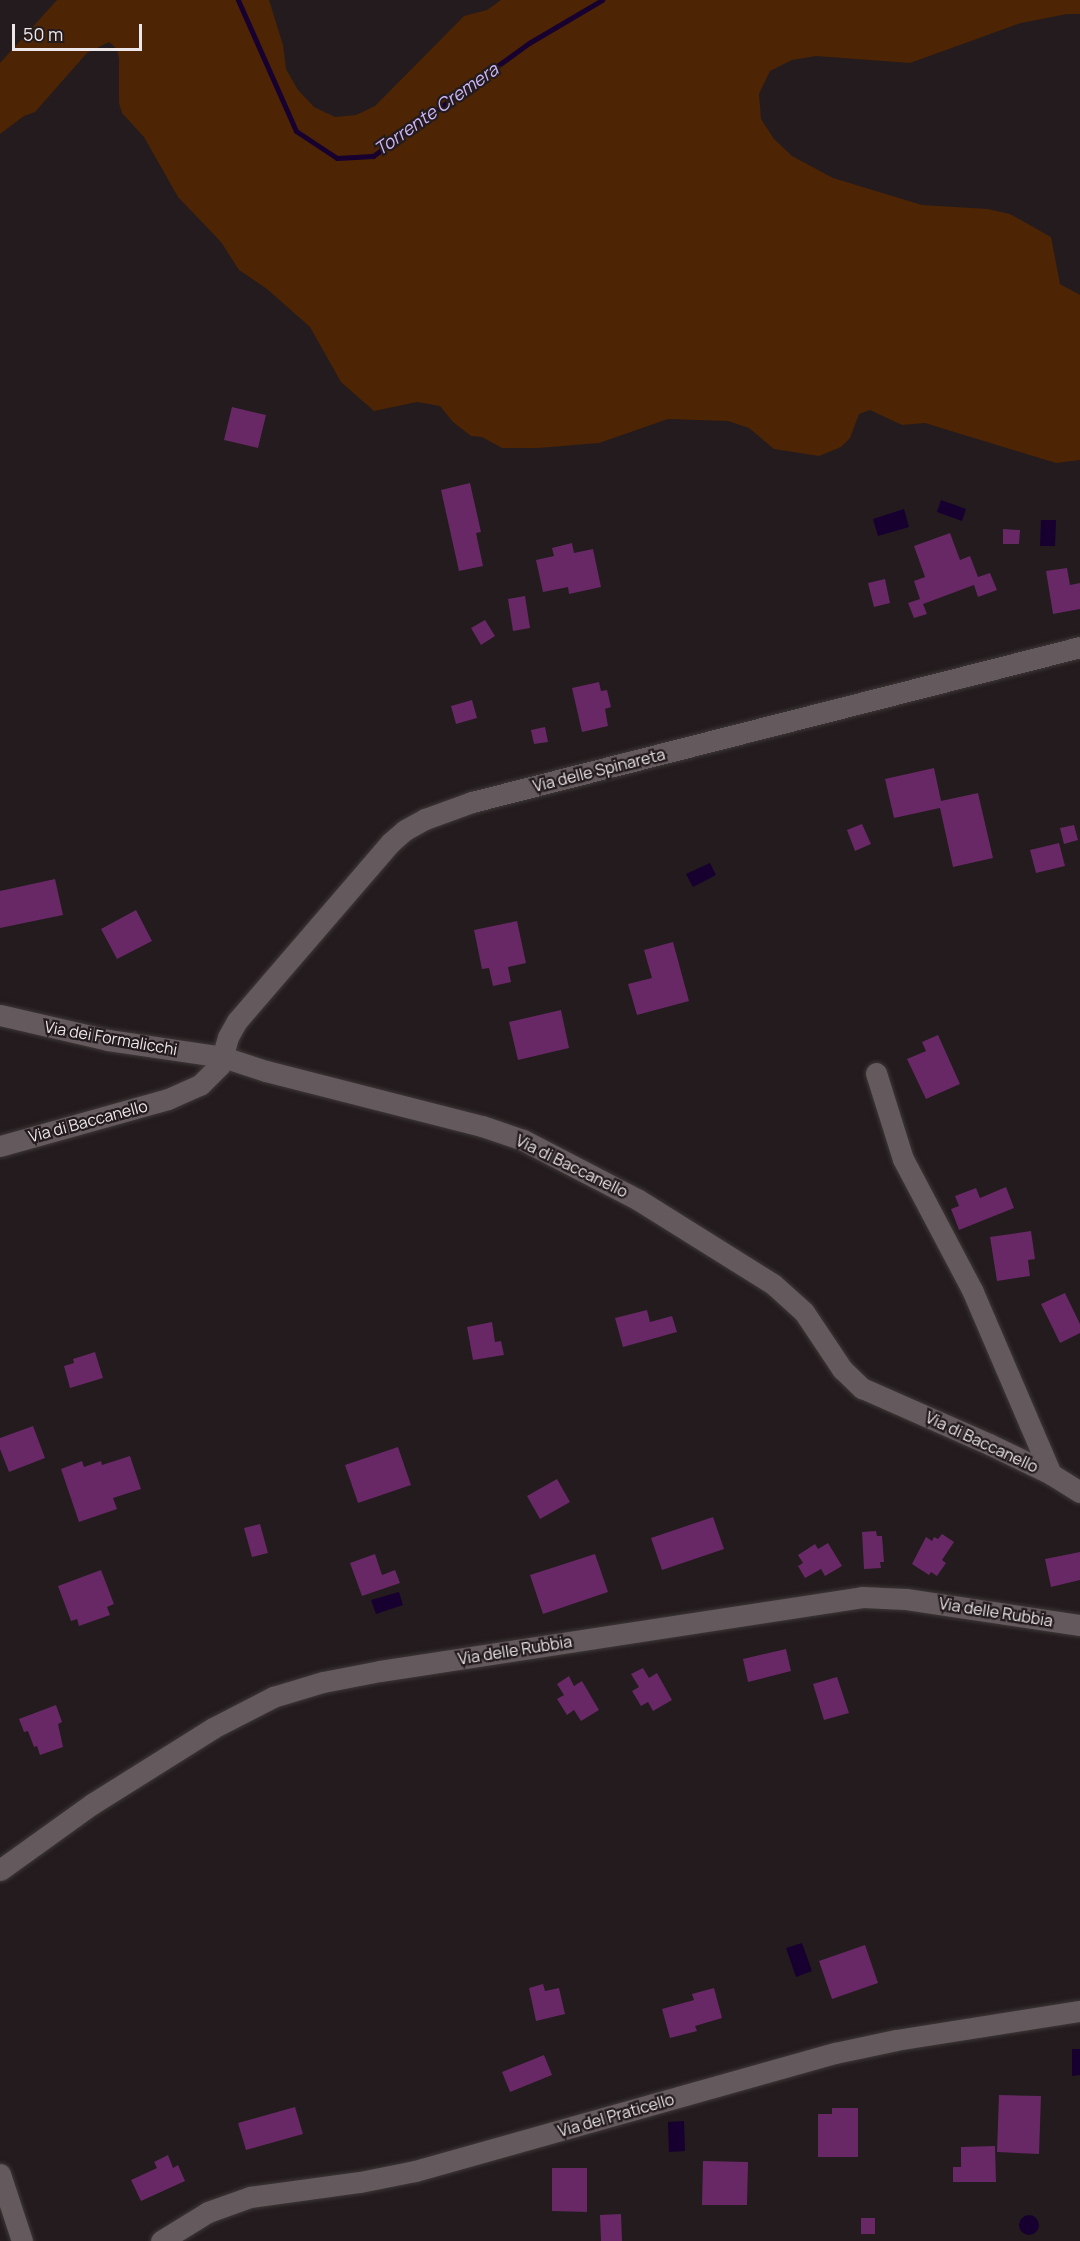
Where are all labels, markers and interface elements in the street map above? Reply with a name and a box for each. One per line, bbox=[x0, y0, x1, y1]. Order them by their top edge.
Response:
scale bar bbox=[15, 12, 146, 50]
text: 50 m bbox=[23, 22, 63, 46]
water label: Torrente Cremera bbox=[370, 58, 502, 160]
street label: Via delle Spinareta bbox=[531, 744, 667, 796]
street label: Via dei Formalicchi bbox=[43, 1017, 179, 1059]
street label: Via di Baccanello bbox=[26, 1096, 150, 1146]
street label: Via di Baccanello bbox=[513, 1131, 631, 1201]
street label: Via di Baccanello bbox=[923, 1407, 1041, 1477]
street label: Via delle Rubbia bbox=[938, 1594, 1054, 1630]
street label: Via delle Rubbia bbox=[457, 1632, 573, 1668]
street label: Via del Praticello bbox=[556, 2089, 676, 2141]

